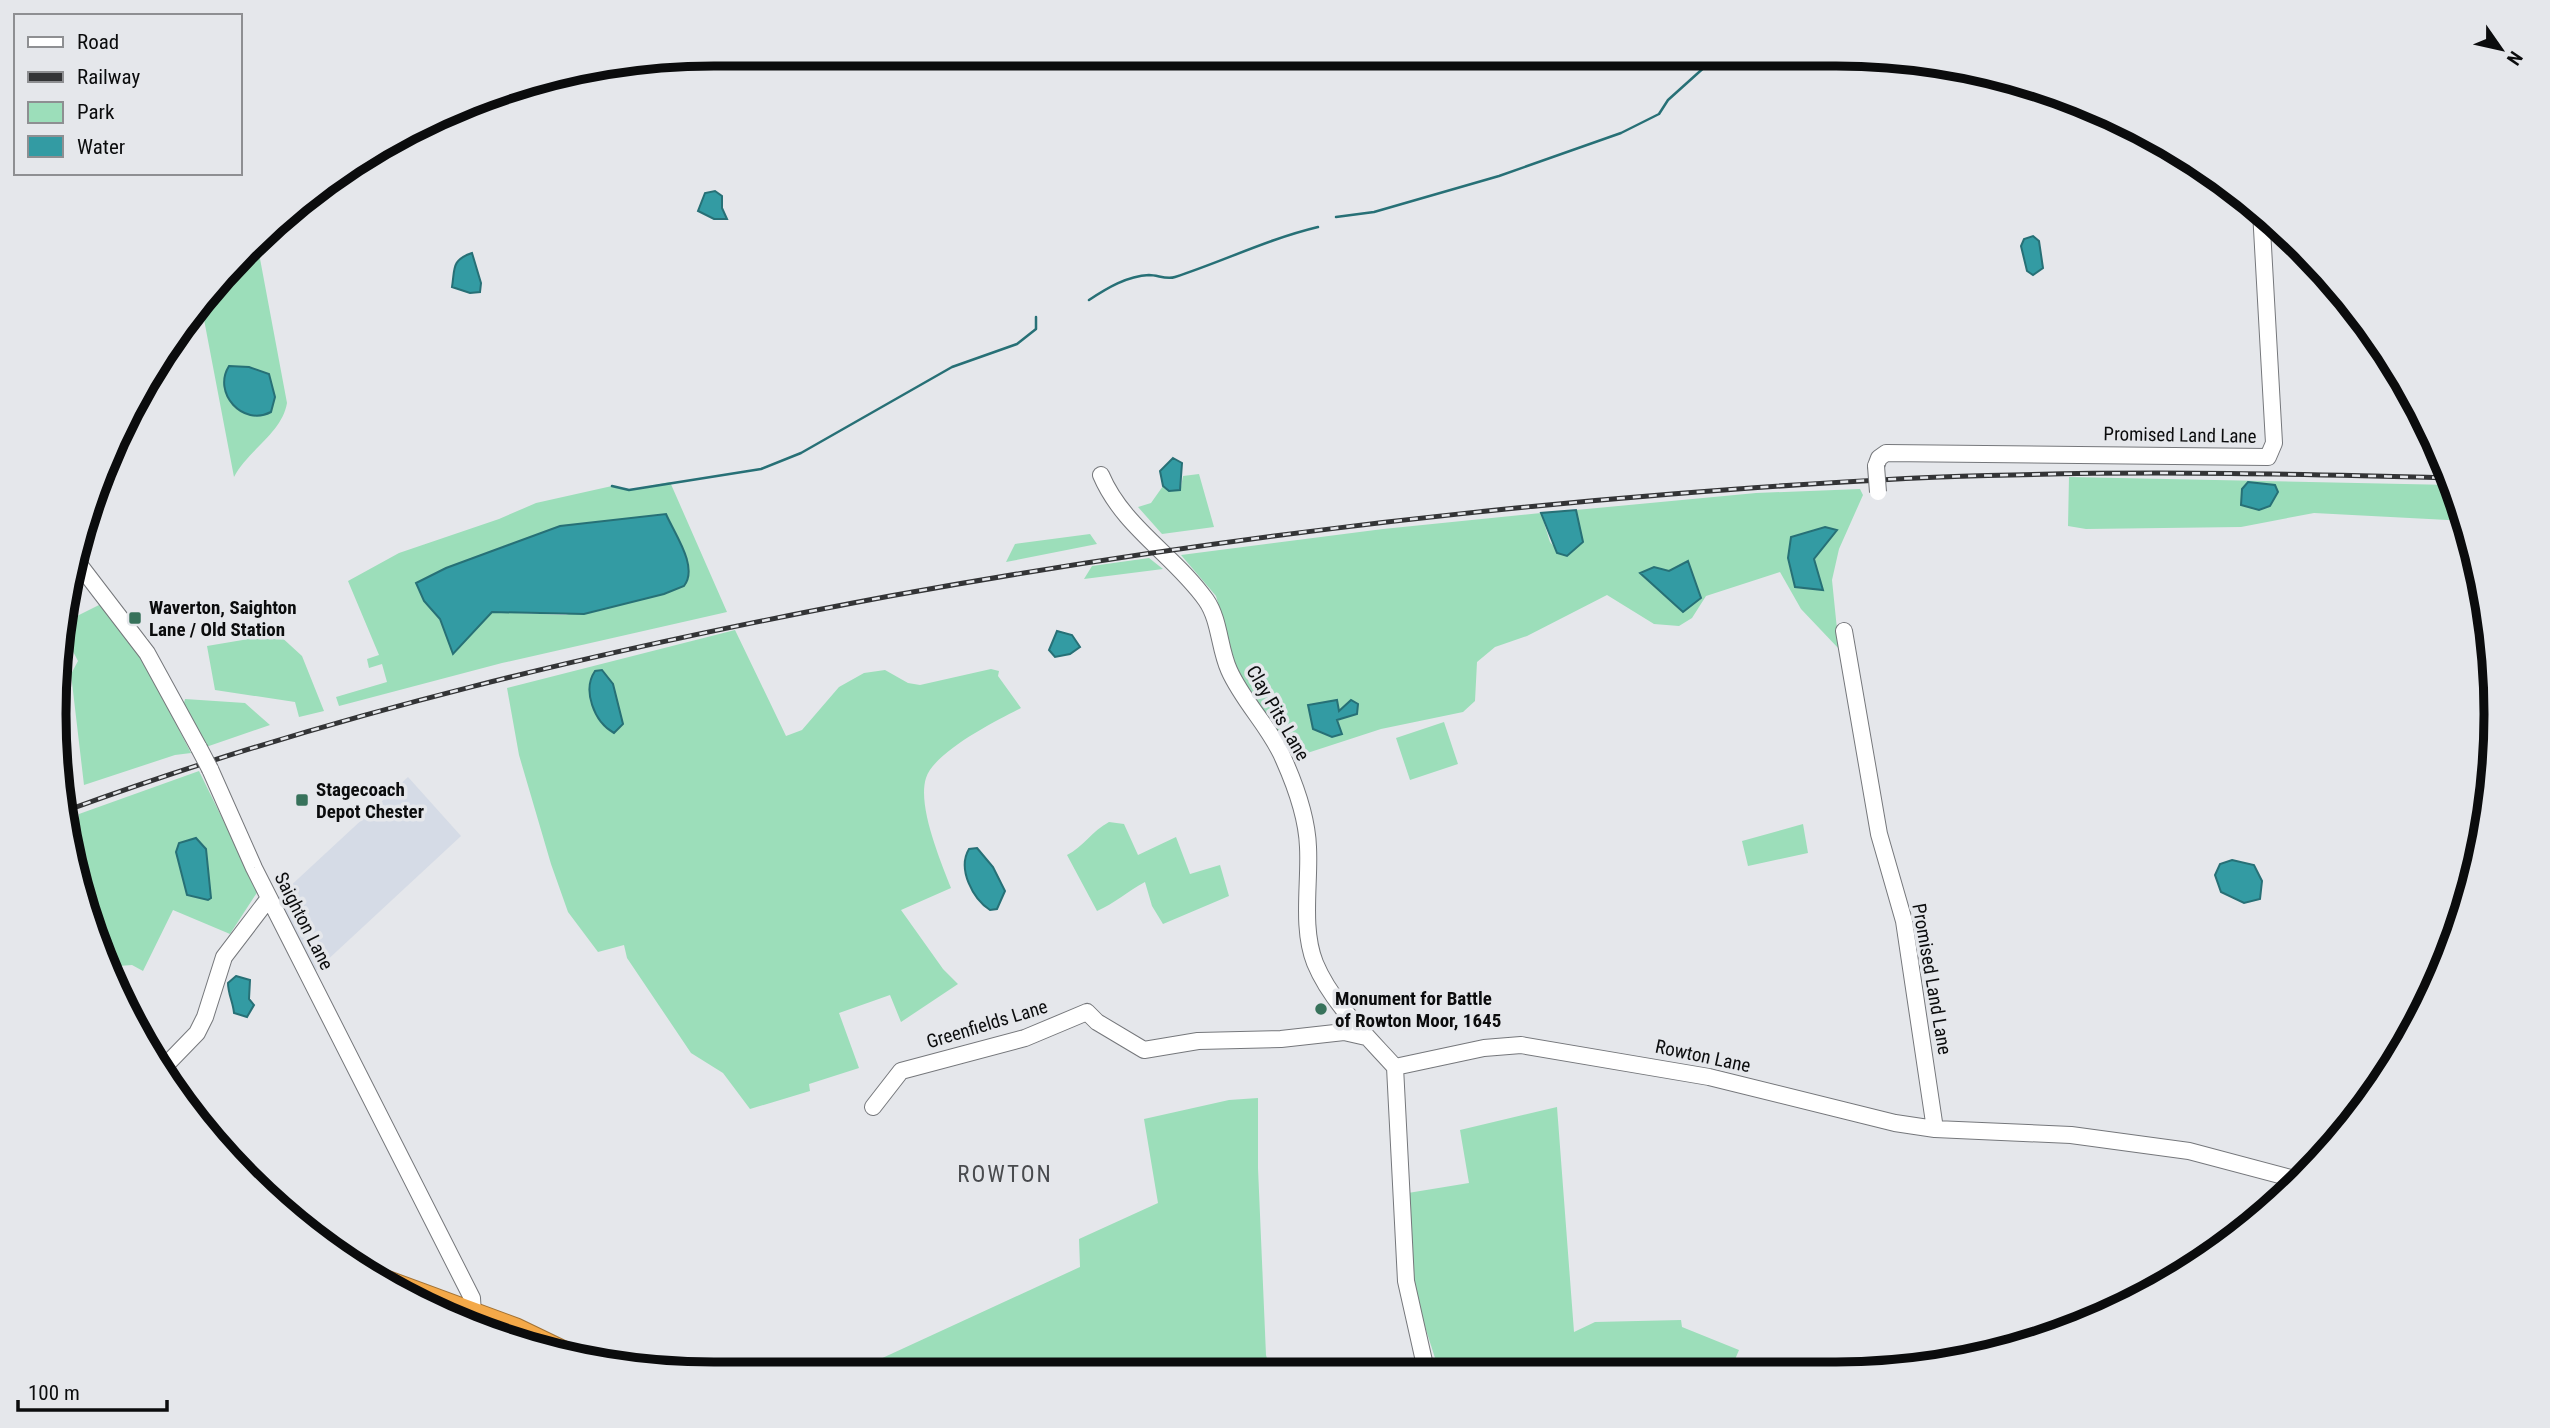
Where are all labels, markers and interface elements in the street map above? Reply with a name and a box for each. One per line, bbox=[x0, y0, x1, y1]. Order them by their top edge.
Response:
legend bbox=[14, 14, 242, 175]
north arrow bbox=[2466, 14, 2536, 84]
text: Road bbox=[77, 30, 119, 54]
text: N bbox=[2502, 47, 2527, 69]
text: Railway bbox=[77, 65, 140, 89]
text: Park bbox=[77, 100, 115, 124]
text: Water bbox=[77, 135, 125, 159]
street label: Promised Land Lane bbox=[2103, 422, 2257, 448]
place label: Waverton, Saighton Lane / Old Station bbox=[149, 596, 297, 641]
marker: Waverton, Saighton Lane / Old Station bbox=[127, 610, 143, 626]
street label: Clay Pits Lane bbox=[1242, 661, 1315, 765]
place label: Stagecoach Depot Chester bbox=[316, 778, 424, 823]
marker: Stagecoach Depot Chester bbox=[294, 792, 310, 808]
street label: Saighton Lane bbox=[270, 868, 338, 974]
street label: Promised Land Lane bbox=[1907, 902, 1957, 1056]
place label: Monument for Battle of Rowton Moor, 1645 bbox=[1335, 987, 1501, 1032]
street label: Greenfields Lane bbox=[924, 995, 1050, 1053]
marker: Monument for Battle of Rowton Moor, 1645 bbox=[1313, 1001, 1329, 1017]
street label: Rowton Lane bbox=[1653, 1035, 1753, 1077]
district label: ROWTON bbox=[957, 1161, 1053, 1188]
scale bar bbox=[18, 1368, 166, 1412]
text: 100 m bbox=[28, 1381, 80, 1405]

